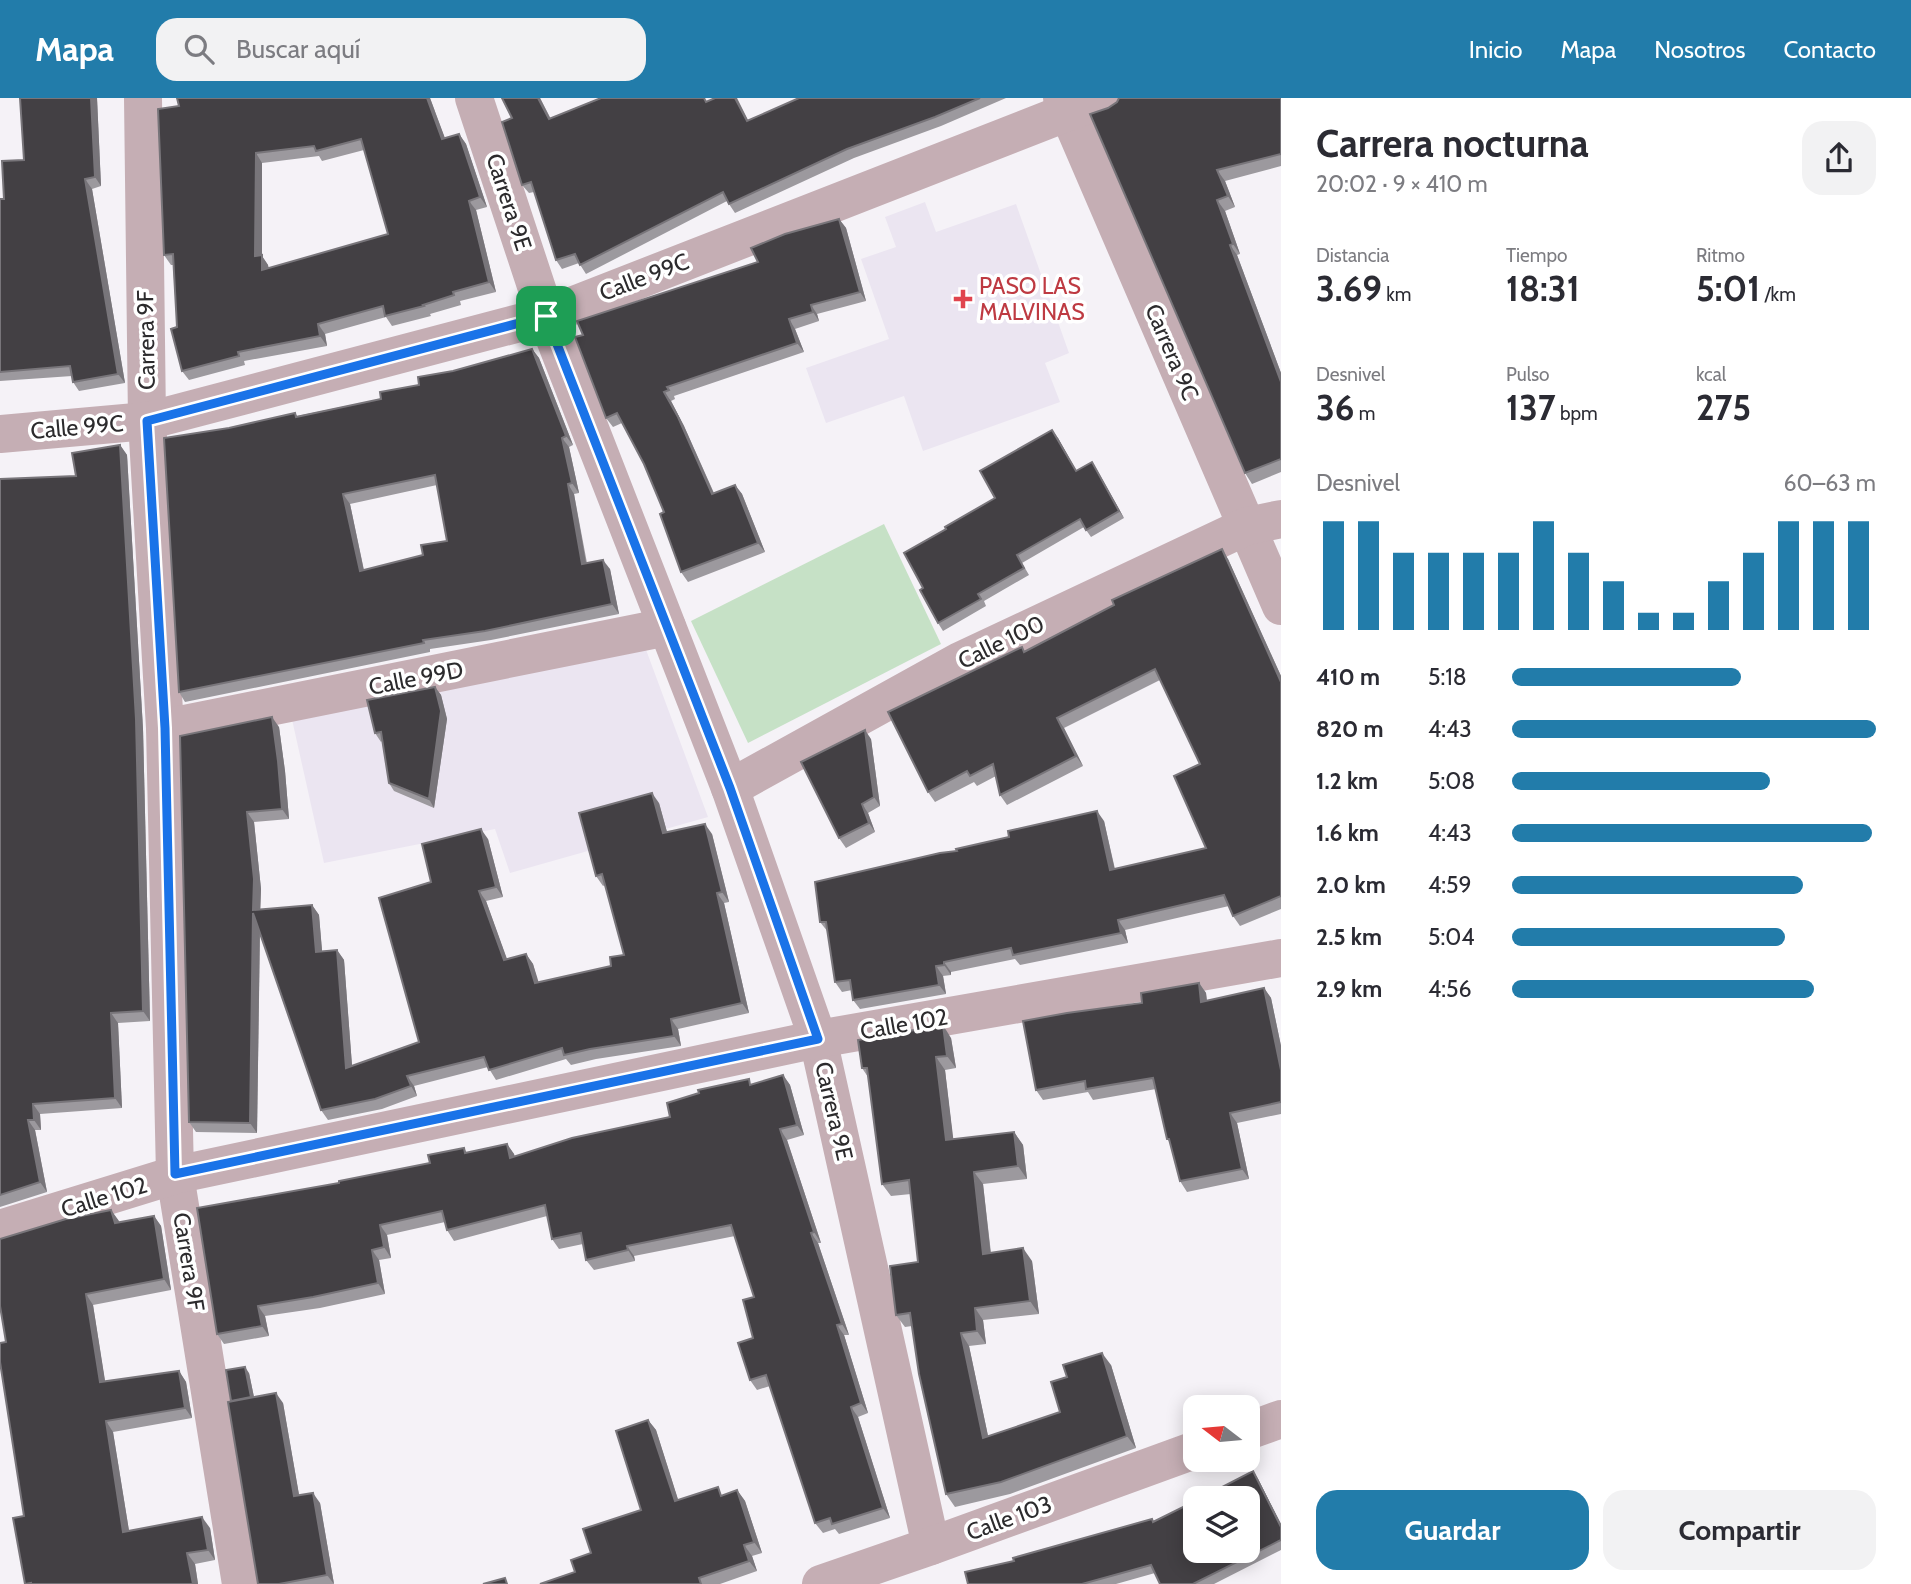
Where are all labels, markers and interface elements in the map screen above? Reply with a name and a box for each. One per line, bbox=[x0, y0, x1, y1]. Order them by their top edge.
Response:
search box bbox=[156, 18, 646, 81]
text: Mapa bbox=[35, 29, 114, 69]
icon: search bbox=[180, 30, 218, 68]
text: Buscar aquí bbox=[236, 33, 360, 65]
text: Inicio bbox=[1469, 35, 1522, 64]
text: Mapa bbox=[1560, 35, 1616, 64]
text: Nosotros bbox=[1654, 35, 1745, 64]
text: Contacto bbox=[1783, 35, 1876, 64]
text: Carrera nocturna bbox=[1316, 120, 1589, 167]
button: share bbox=[1802, 121, 1876, 195]
street label: Carrera 9E bbox=[480, 150, 538, 254]
text: 20:02 · 9 × 410 m bbox=[1316, 170, 1488, 198]
text: Distancia bbox=[1316, 244, 1390, 267]
text: Tiempo bbox=[1506, 244, 1567, 267]
text: Ritmo bbox=[1696, 244, 1745, 267]
street label: Calle 99C bbox=[595, 247, 693, 307]
text: 3.69 bbox=[1316, 267, 1382, 310]
text: 18:31 bbox=[1506, 267, 1580, 310]
text: 5:01 bbox=[1696, 267, 1760, 310]
place label: PASO LAS MALVINAS bbox=[979, 272, 1085, 326]
text: km bbox=[1382, 283, 1411, 306]
text: /km bbox=[1760, 283, 1796, 306]
pin bbox=[516, 286, 576, 346]
marker: PASO LAS MALVINAS bbox=[953, 289, 973, 309]
street label: Carrera 9F bbox=[131, 290, 161, 390]
icon: arrive bbox=[527, 297, 565, 335]
street label: Carrera 9C bbox=[1139, 300, 1205, 404]
text: Desnivel bbox=[1316, 363, 1385, 386]
text: Pulso bbox=[1506, 363, 1550, 386]
text: kcal bbox=[1696, 363, 1726, 386]
text: 36 bbox=[1316, 386, 1355, 429]
text: 137 bbox=[1506, 386, 1556, 429]
text: 275 bbox=[1696, 386, 1751, 429]
text: m bbox=[1355, 402, 1376, 425]
text: bpm bbox=[1556, 402, 1598, 425]
street label: Calle 99C bbox=[29, 409, 125, 445]
text: Desnivel bbox=[1316, 469, 1400, 497]
text: 60–63 m bbox=[1784, 469, 1876, 497]
street label: Calle 100 bbox=[953, 609, 1049, 675]
street label: Calle 99D bbox=[366, 655, 466, 701]
text: 410 m bbox=[1316, 663, 1380, 691]
text: 5:18 bbox=[1428, 663, 1467, 691]
text: 820 m bbox=[1316, 715, 1383, 743]
text: 4:43 bbox=[1428, 715, 1472, 743]
text: 1.2 km bbox=[1316, 767, 1378, 795]
text: 5:08 bbox=[1428, 767, 1475, 795]
text: 1.6 km bbox=[1316, 819, 1379, 847]
text: 4:43 bbox=[1428, 819, 1472, 847]
text: 2.0 km bbox=[1316, 871, 1386, 899]
text: 4:59 bbox=[1428, 871, 1472, 899]
text: 2.5 km bbox=[1316, 923, 1382, 951]
text: 5:04 bbox=[1428, 923, 1475, 951]
text: 2.9 km bbox=[1316, 975, 1382, 1003]
text: 4:56 bbox=[1428, 975, 1472, 1003]
street label: Calle 102 bbox=[858, 1003, 950, 1045]
street label: Carrera 9E bbox=[809, 1059, 859, 1163]
street label: Calle 102 bbox=[58, 1171, 150, 1223]
street label: Carrera 9F bbox=[167, 1211, 211, 1313]
north arrow bbox=[1183, 1395, 1260, 1472]
map controls bbox=[1183, 1395, 1260, 1563]
button: layers bbox=[1183, 1486, 1260, 1563]
street label: Calle 103 bbox=[962, 1490, 1056, 1546]
button: Guardar bbox=[1316, 1490, 1589, 1570]
button: Compartir bbox=[1603, 1490, 1876, 1570]

